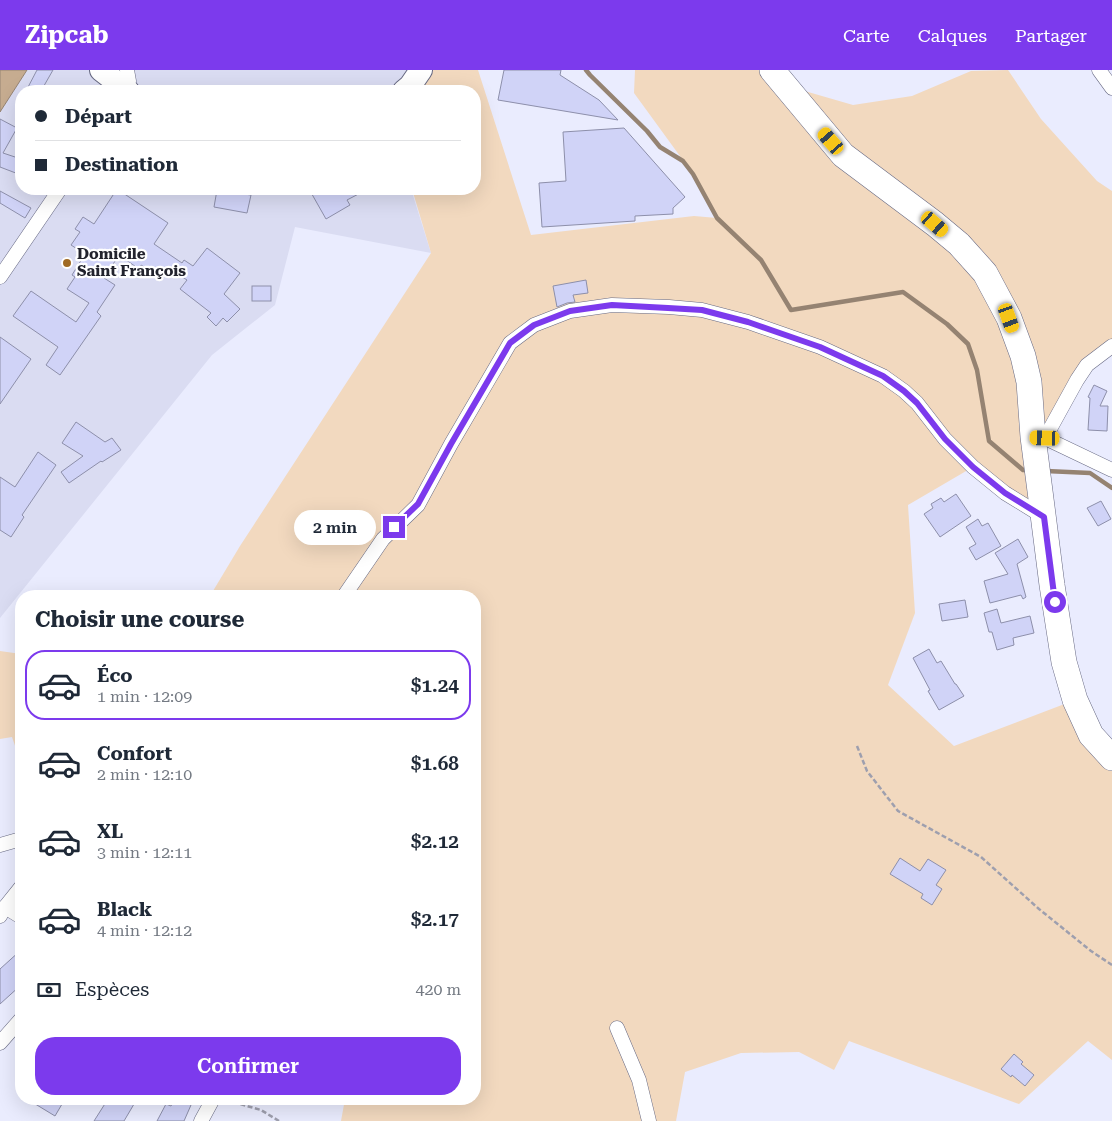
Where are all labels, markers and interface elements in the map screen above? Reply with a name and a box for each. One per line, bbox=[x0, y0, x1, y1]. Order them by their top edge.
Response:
text: Zipcab bbox=[25, 21, 109, 49]
text: Carte bbox=[843, 25, 890, 46]
text: Calques bbox=[918, 25, 987, 46]
text: Partager bbox=[1015, 25, 1087, 46]
text: Départ bbox=[65, 105, 132, 128]
car bbox=[815, 125, 846, 157]
text: Destination bbox=[65, 153, 178, 176]
car bbox=[918, 208, 951, 240]
place label: Domicile Saint François bbox=[77, 245, 186, 280]
marker: Domicile Saint François bbox=[61, 257, 73, 269]
car bbox=[996, 301, 1021, 335]
car bbox=[1029, 430, 1060, 446]
callout: 2 min bbox=[294, 510, 376, 544]
route end bbox=[383, 516, 405, 538]
text: 2 min bbox=[313, 518, 357, 537]
route start bbox=[1044, 591, 1066, 613]
text: Choisir une course bbox=[35, 607, 244, 632]
icon: car bbox=[37, 663, 82, 708]
text: Éco bbox=[97, 664, 133, 687]
text: $1.24 bbox=[411, 674, 459, 697]
text: 1 min · 12:09 bbox=[97, 687, 192, 706]
icon: car bbox=[37, 741, 82, 786]
text: Confort bbox=[97, 742, 172, 765]
text: $1.68 bbox=[411, 752, 459, 775]
text: 2 min · 12:10 bbox=[97, 765, 192, 784]
icon: car bbox=[37, 819, 82, 864]
text: XL bbox=[97, 820, 123, 843]
text: $2.12 bbox=[411, 830, 459, 853]
text: 3 min · 12:11 bbox=[97, 843, 192, 862]
icon: car bbox=[37, 897, 82, 942]
text: Black bbox=[97, 898, 152, 921]
text: $2.17 bbox=[411, 908, 459, 931]
text: 4 min · 12:12 bbox=[97, 921, 192, 940]
icon: cash bbox=[35, 976, 63, 1004]
text: Espèces bbox=[75, 978, 149, 1001]
text: 420 m bbox=[415, 980, 461, 999]
button: Confirmer bbox=[35, 1037, 461, 1095]

